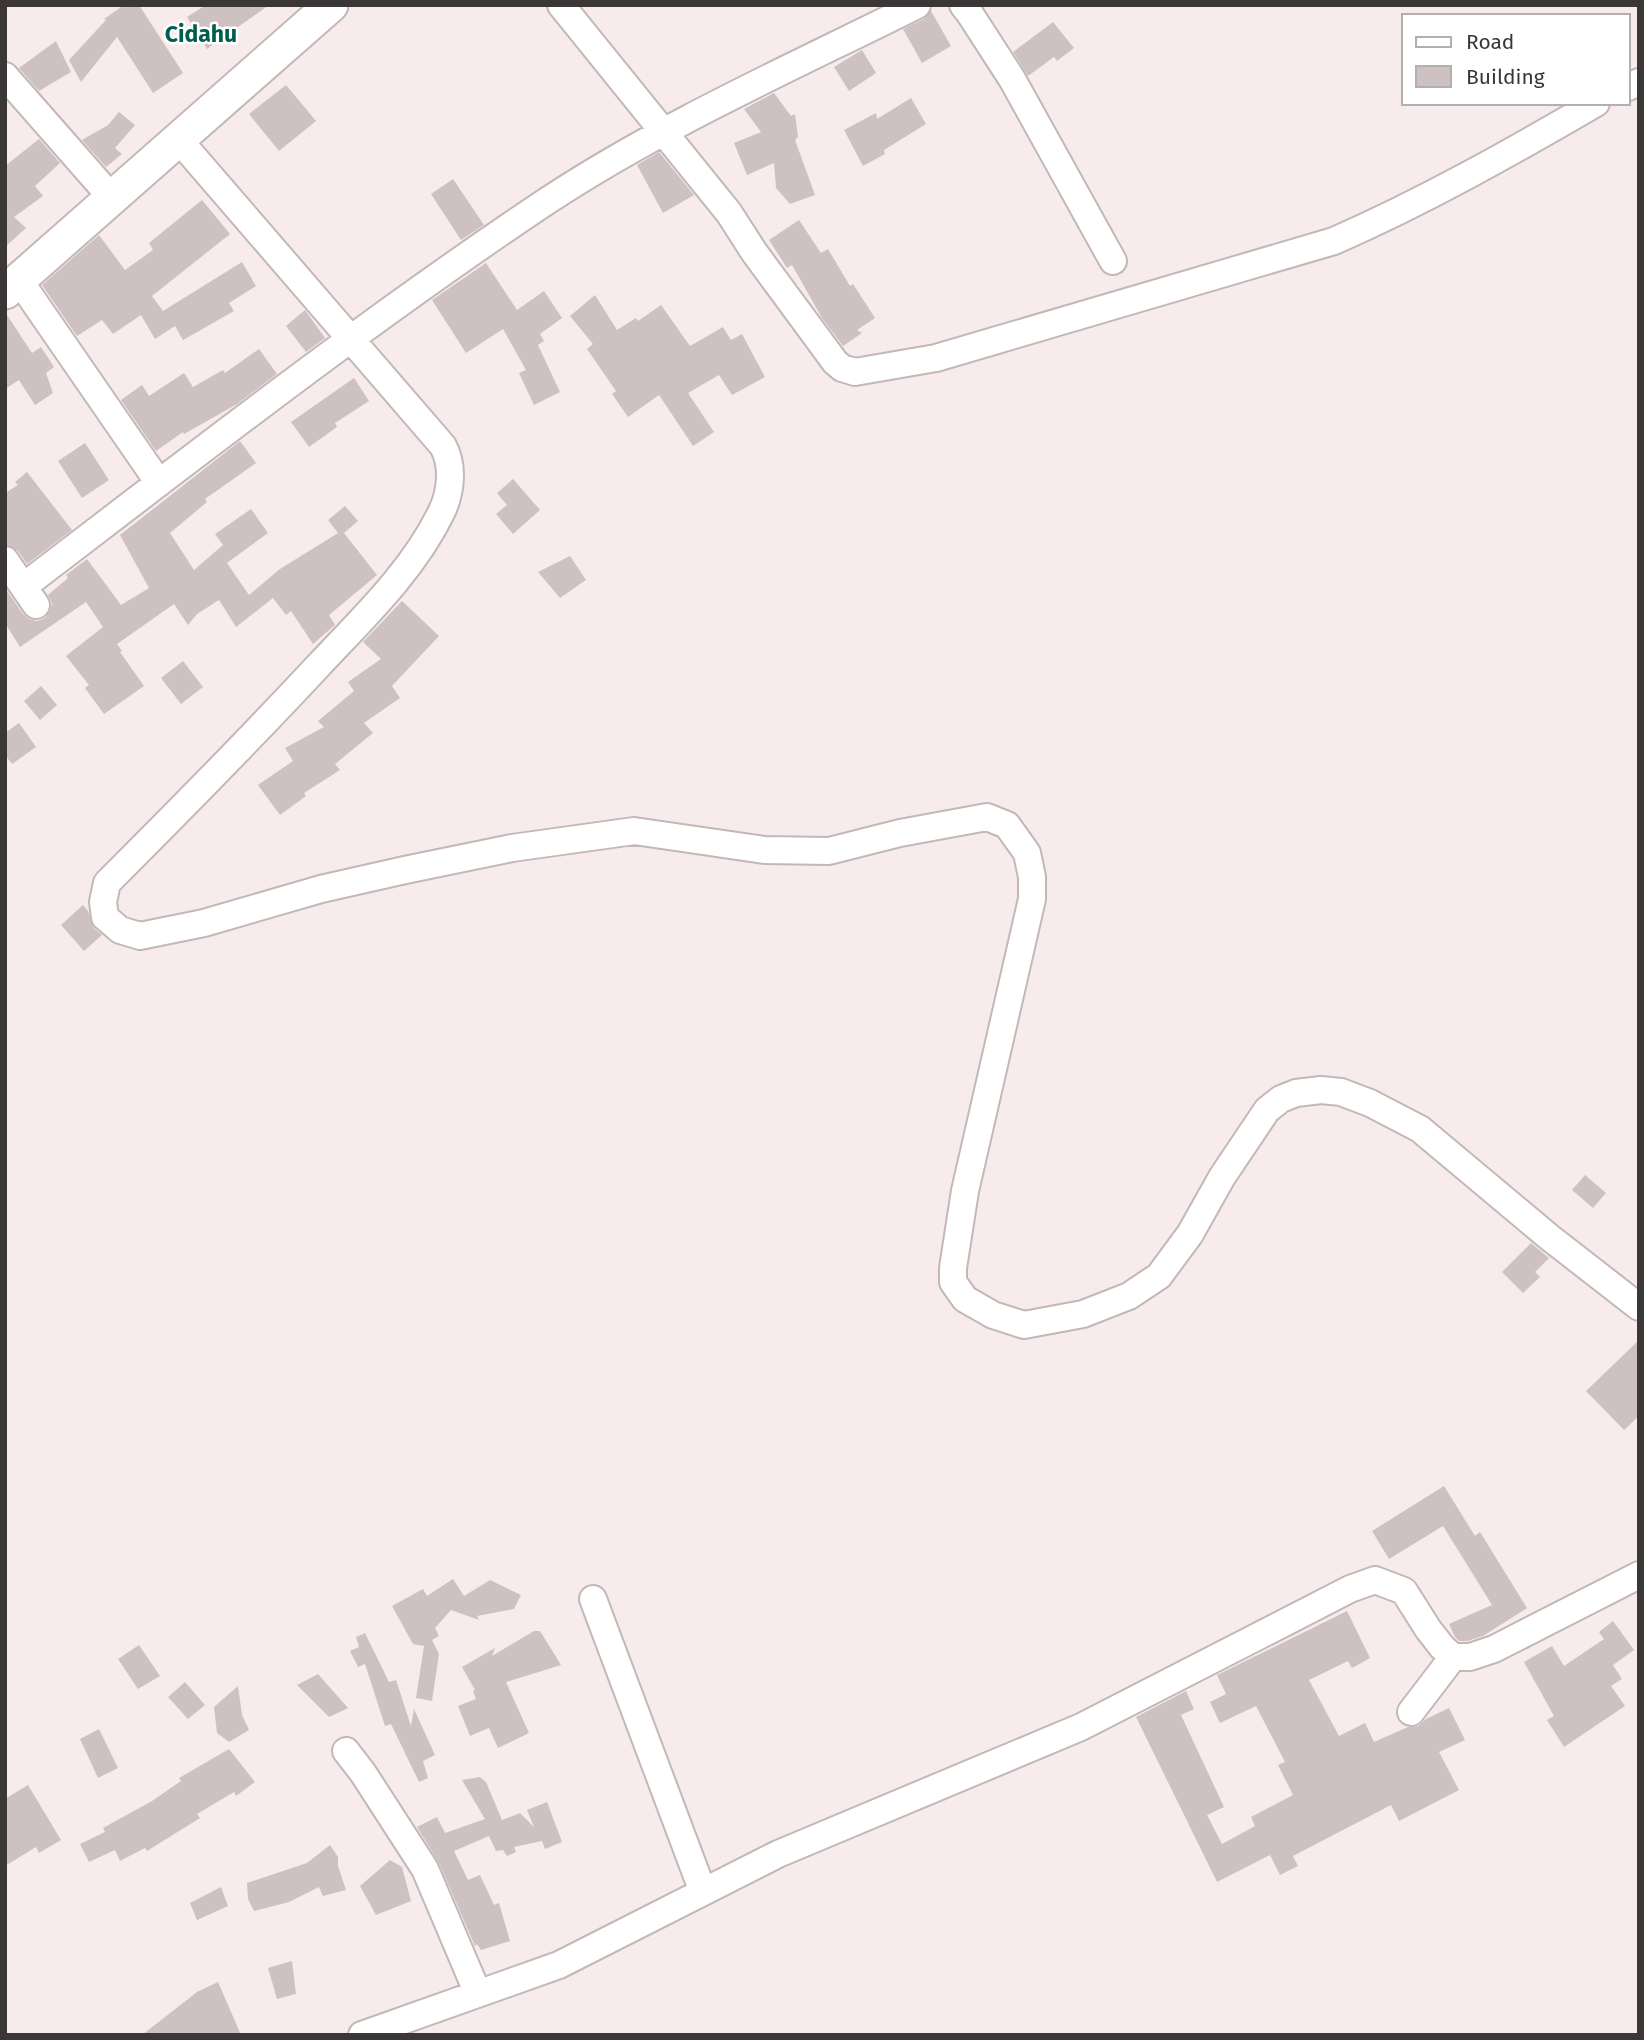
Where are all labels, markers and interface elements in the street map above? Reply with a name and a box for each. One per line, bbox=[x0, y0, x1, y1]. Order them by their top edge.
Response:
legend bbox=[1402, 14, 1630, 105]
district label: Cidahu bbox=[165, 20, 237, 48]
text: Road bbox=[1466, 29, 1514, 55]
text: Building bbox=[1466, 64, 1545, 90]

